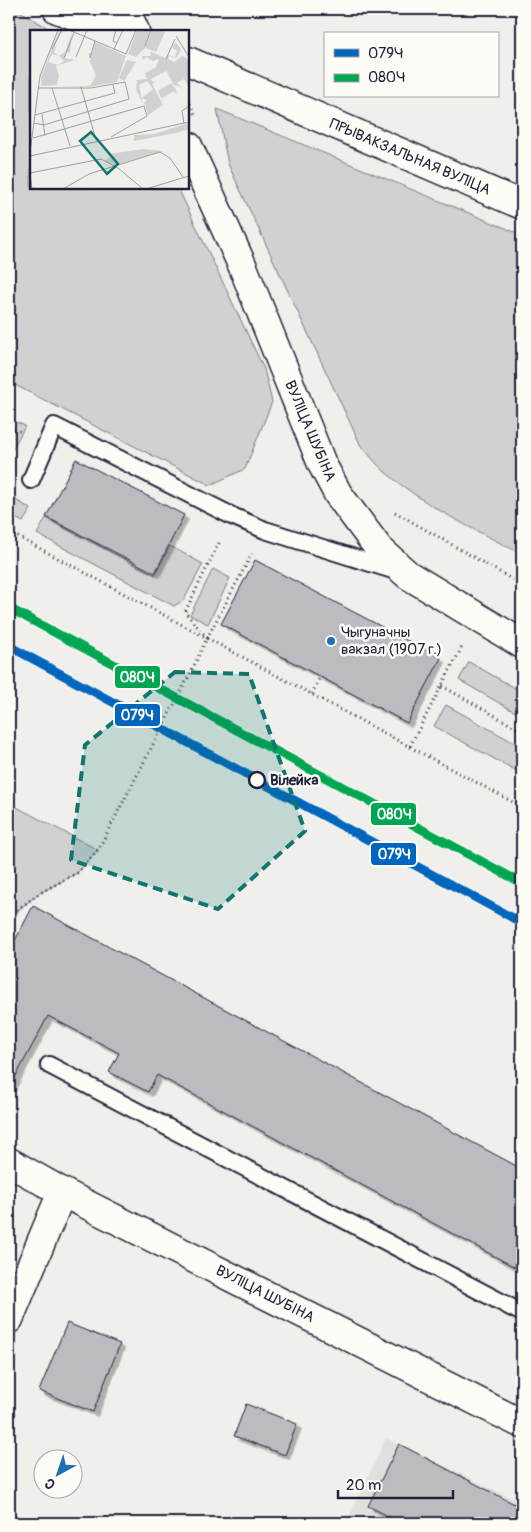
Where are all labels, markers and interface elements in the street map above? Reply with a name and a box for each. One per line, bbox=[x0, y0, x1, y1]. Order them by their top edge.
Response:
inset map bbox=[30, 30, 189, 189]
legend bbox=[324, 32, 498, 98]
text: 079Ч bbox=[368, 44, 403, 63]
text: 080Ч bbox=[368, 68, 405, 87]
street label: ПРЫВАКЗАЛЬНАЯ ВУЛІЦА bbox=[327, 114, 494, 200]
street label: ВУЛІЦА ШУБІНА bbox=[280, 378, 340, 485]
place label: Чыгуначны вакзал (1907 г.) bbox=[341, 623, 442, 659]
marker: Чыгуначны вакзал (1907 г.) bbox=[325, 635, 337, 647]
line badge: 080Ч bbox=[114, 665, 161, 689]
text: 080Ч bbox=[120, 669, 155, 686]
line badge: 079Ч bbox=[114, 703, 161, 727]
text: 079Ч bbox=[121, 707, 154, 724]
marker: Вілейка bbox=[248, 771, 266, 789]
place label: Вілейка bbox=[270, 771, 318, 790]
line badge: 080Ч bbox=[370, 802, 417, 826]
text: 080Ч bbox=[377, 806, 412, 823]
line badge: 079Ч bbox=[370, 842, 417, 866]
text: 079Ч bbox=[378, 846, 411, 863]
street label: ВУЛІЦА ШУБІНА bbox=[213, 1261, 318, 1327]
north arrow bbox=[32, 1450, 82, 1500]
scale bar bbox=[338, 1467, 454, 1499]
text: С bbox=[41, 1474, 59, 1493]
text: 20 m bbox=[346, 1476, 381, 1495]

